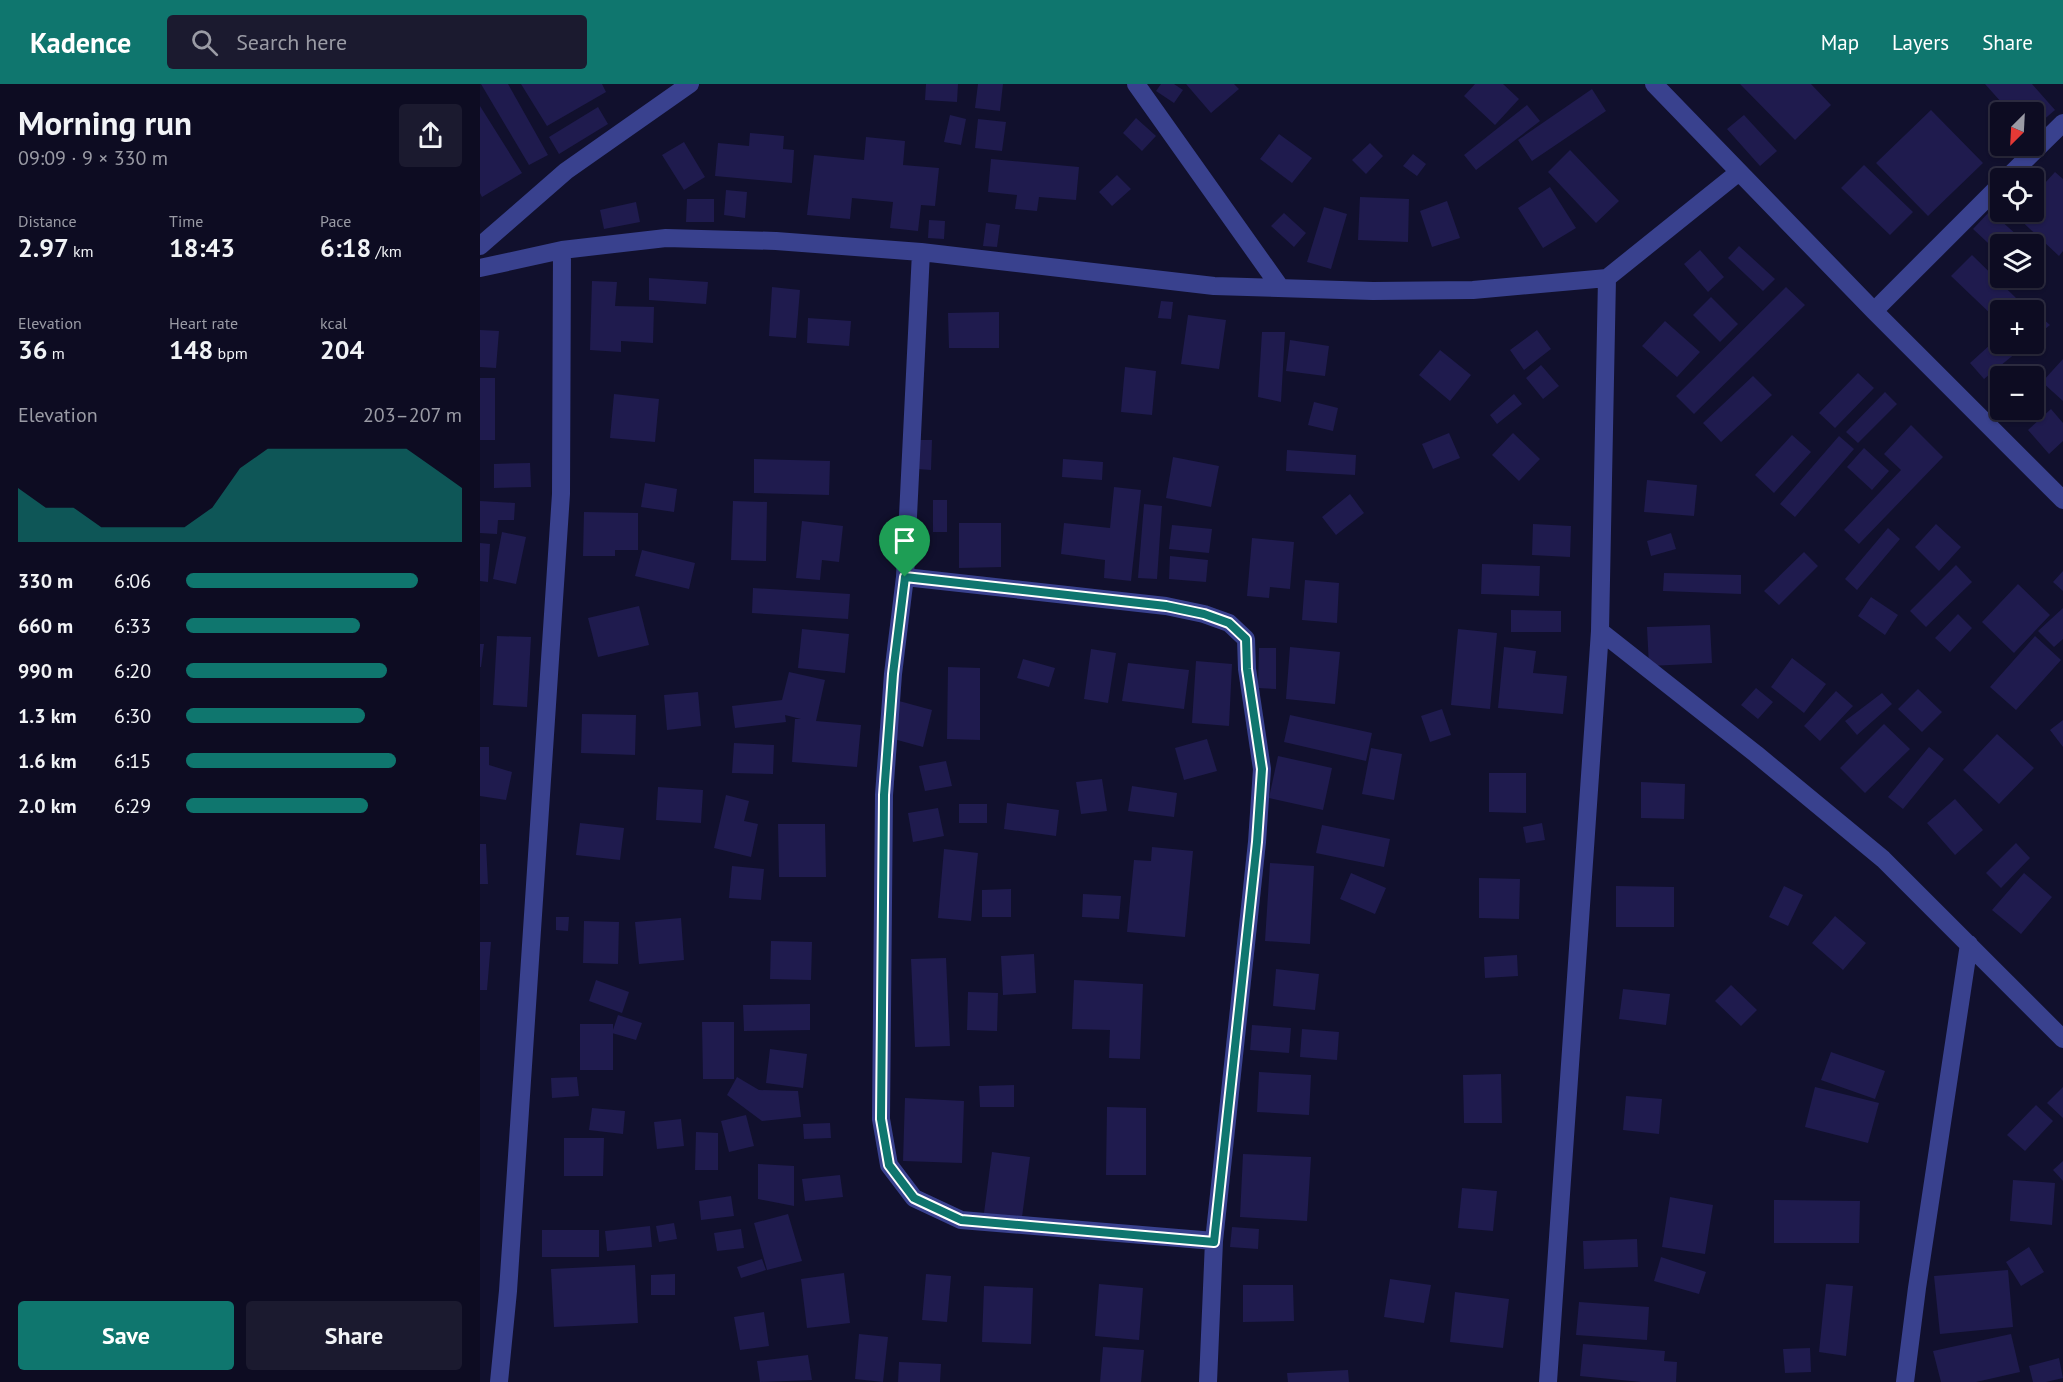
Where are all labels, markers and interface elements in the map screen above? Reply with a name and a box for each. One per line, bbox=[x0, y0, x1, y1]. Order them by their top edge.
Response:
search box bbox=[167, 15, 587, 69]
text: Kadence bbox=[30, 24, 131, 61]
icon: search bbox=[188, 26, 221, 59]
text: Search here bbox=[236, 28, 347, 56]
text: Map bbox=[1821, 29, 1859, 56]
text: Layers bbox=[1892, 29, 1949, 56]
text: Share bbox=[1982, 29, 2033, 56]
text: Morning run bbox=[18, 101, 192, 144]
north arrow bbox=[1990, 102, 2044, 156]
map controls bbox=[1990, 102, 2044, 420]
button: share bbox=[399, 104, 462, 167]
text: 09:09 · 9 × 330 m bbox=[18, 145, 168, 171]
button: locate bbox=[1990, 168, 2044, 222]
text: Distance bbox=[18, 211, 77, 231]
text: Time bbox=[169, 211, 203, 231]
text: Pace bbox=[320, 211, 351, 231]
text: 2.97 bbox=[18, 231, 69, 264]
text: 18:43 bbox=[169, 231, 235, 264]
text: 6:18 bbox=[320, 231, 371, 264]
button: layers bbox=[1990, 234, 2044, 288]
text: km bbox=[69, 241, 94, 261]
text: /km bbox=[371, 241, 402, 261]
button: + bbox=[1990, 300, 2044, 354]
text: Elevation bbox=[18, 313, 82, 333]
text: Heart rate bbox=[169, 313, 238, 333]
text: kcal bbox=[320, 313, 347, 333]
text: 36 bbox=[18, 333, 47, 366]
text: 148 bbox=[169, 333, 213, 366]
text: 204 bbox=[320, 333, 364, 366]
text: m bbox=[47, 343, 65, 363]
text: bpm bbox=[213, 343, 248, 363]
button: − bbox=[1990, 366, 2044, 420]
text: Elevation bbox=[18, 402, 98, 428]
text: 203–207 m bbox=[363, 402, 462, 428]
pin bbox=[879, 515, 930, 577]
icon: arrive bbox=[888, 524, 921, 557]
text: 330 m bbox=[18, 568, 73, 594]
text: 6:06 bbox=[114, 568, 151, 594]
text: 660 m bbox=[18, 613, 73, 639]
text: 6:33 bbox=[114, 613, 151, 639]
text: 990 m bbox=[18, 658, 73, 684]
text: 6:20 bbox=[114, 658, 151, 684]
text: 1.3 km bbox=[18, 703, 77, 729]
text: 6:30 bbox=[114, 703, 151, 729]
text: 1.6 km bbox=[18, 748, 77, 774]
text: 6:15 bbox=[114, 748, 151, 774]
text: 2.0 km bbox=[18, 793, 77, 819]
text: 6:29 bbox=[114, 793, 151, 819]
button: Save bbox=[18, 1301, 234, 1370]
button: Share bbox=[246, 1301, 462, 1370]

